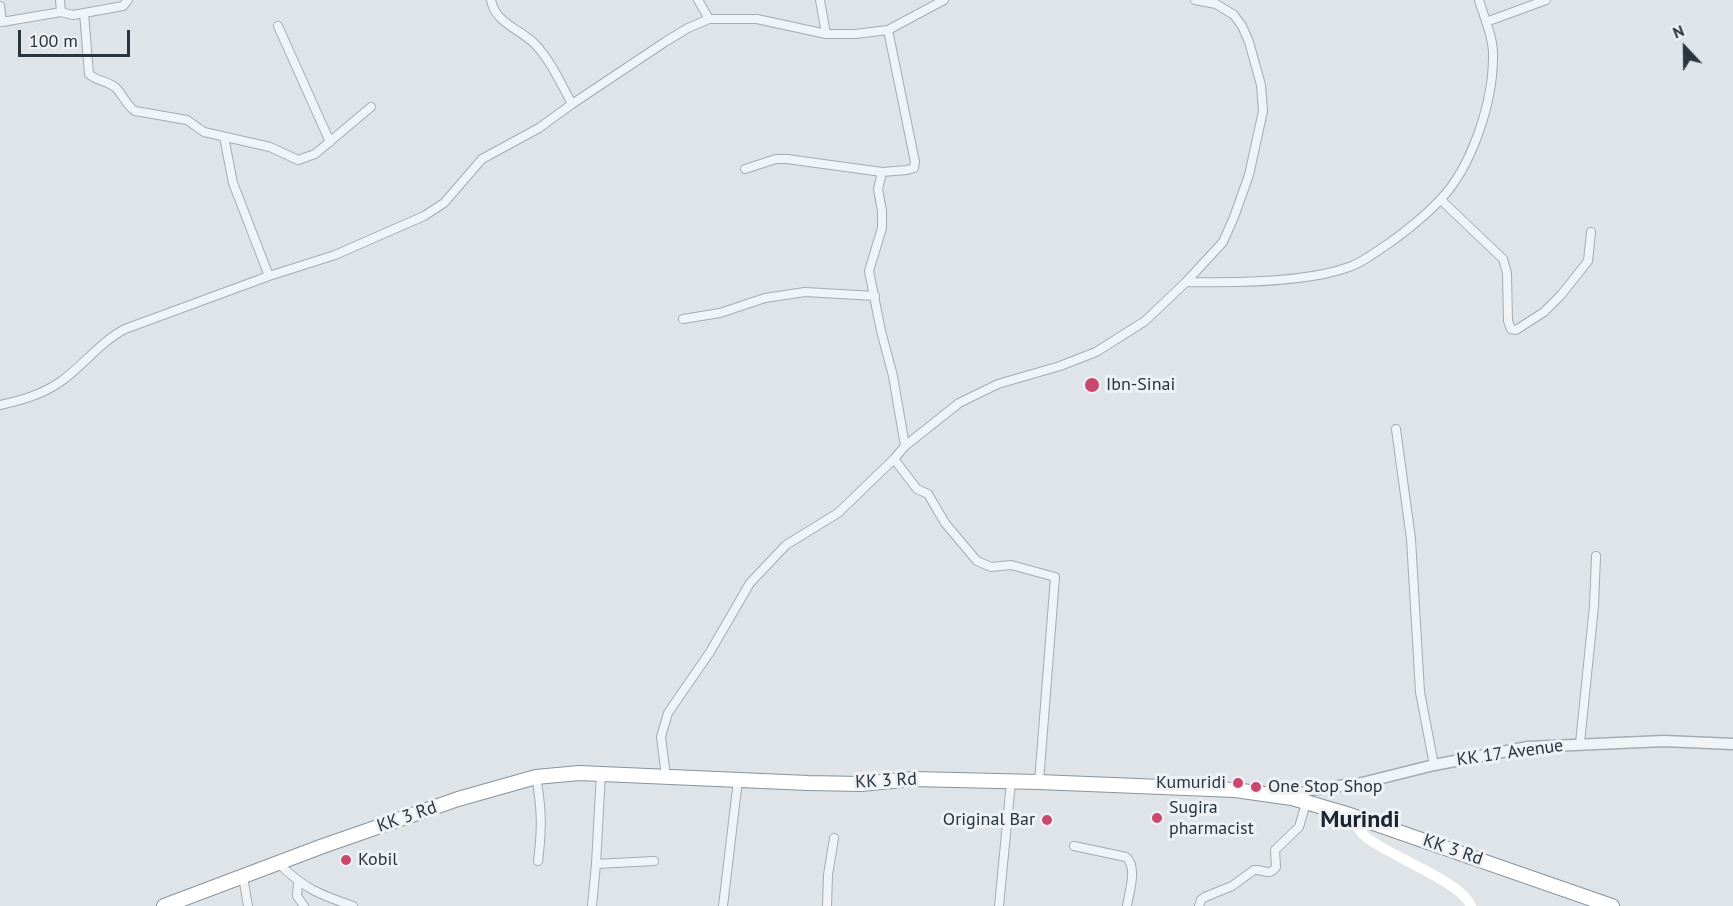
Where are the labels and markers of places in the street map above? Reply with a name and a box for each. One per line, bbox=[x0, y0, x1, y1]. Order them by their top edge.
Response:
place label: Ibn-Sinai bbox=[1106, 374, 1175, 396]
marker: Ibn-Sinai bbox=[1083, 376, 1101, 394]
place label: Kumuridi bbox=[1156, 772, 1226, 794]
marker: Kumuridi bbox=[1231, 776, 1245, 790]
place label: One Stop Shop bbox=[1268, 776, 1383, 798]
marker: One Stop Shop bbox=[1249, 780, 1263, 794]
place label: Sugira pharmacist bbox=[1169, 797, 1254, 840]
place label: Original Bar bbox=[943, 809, 1035, 831]
marker: Sugira pharmacist bbox=[1150, 811, 1164, 825]
marker: Original Bar bbox=[1040, 813, 1054, 827]
place label: Kobil bbox=[358, 849, 398, 871]
marker: Kobil bbox=[339, 853, 353, 867]

